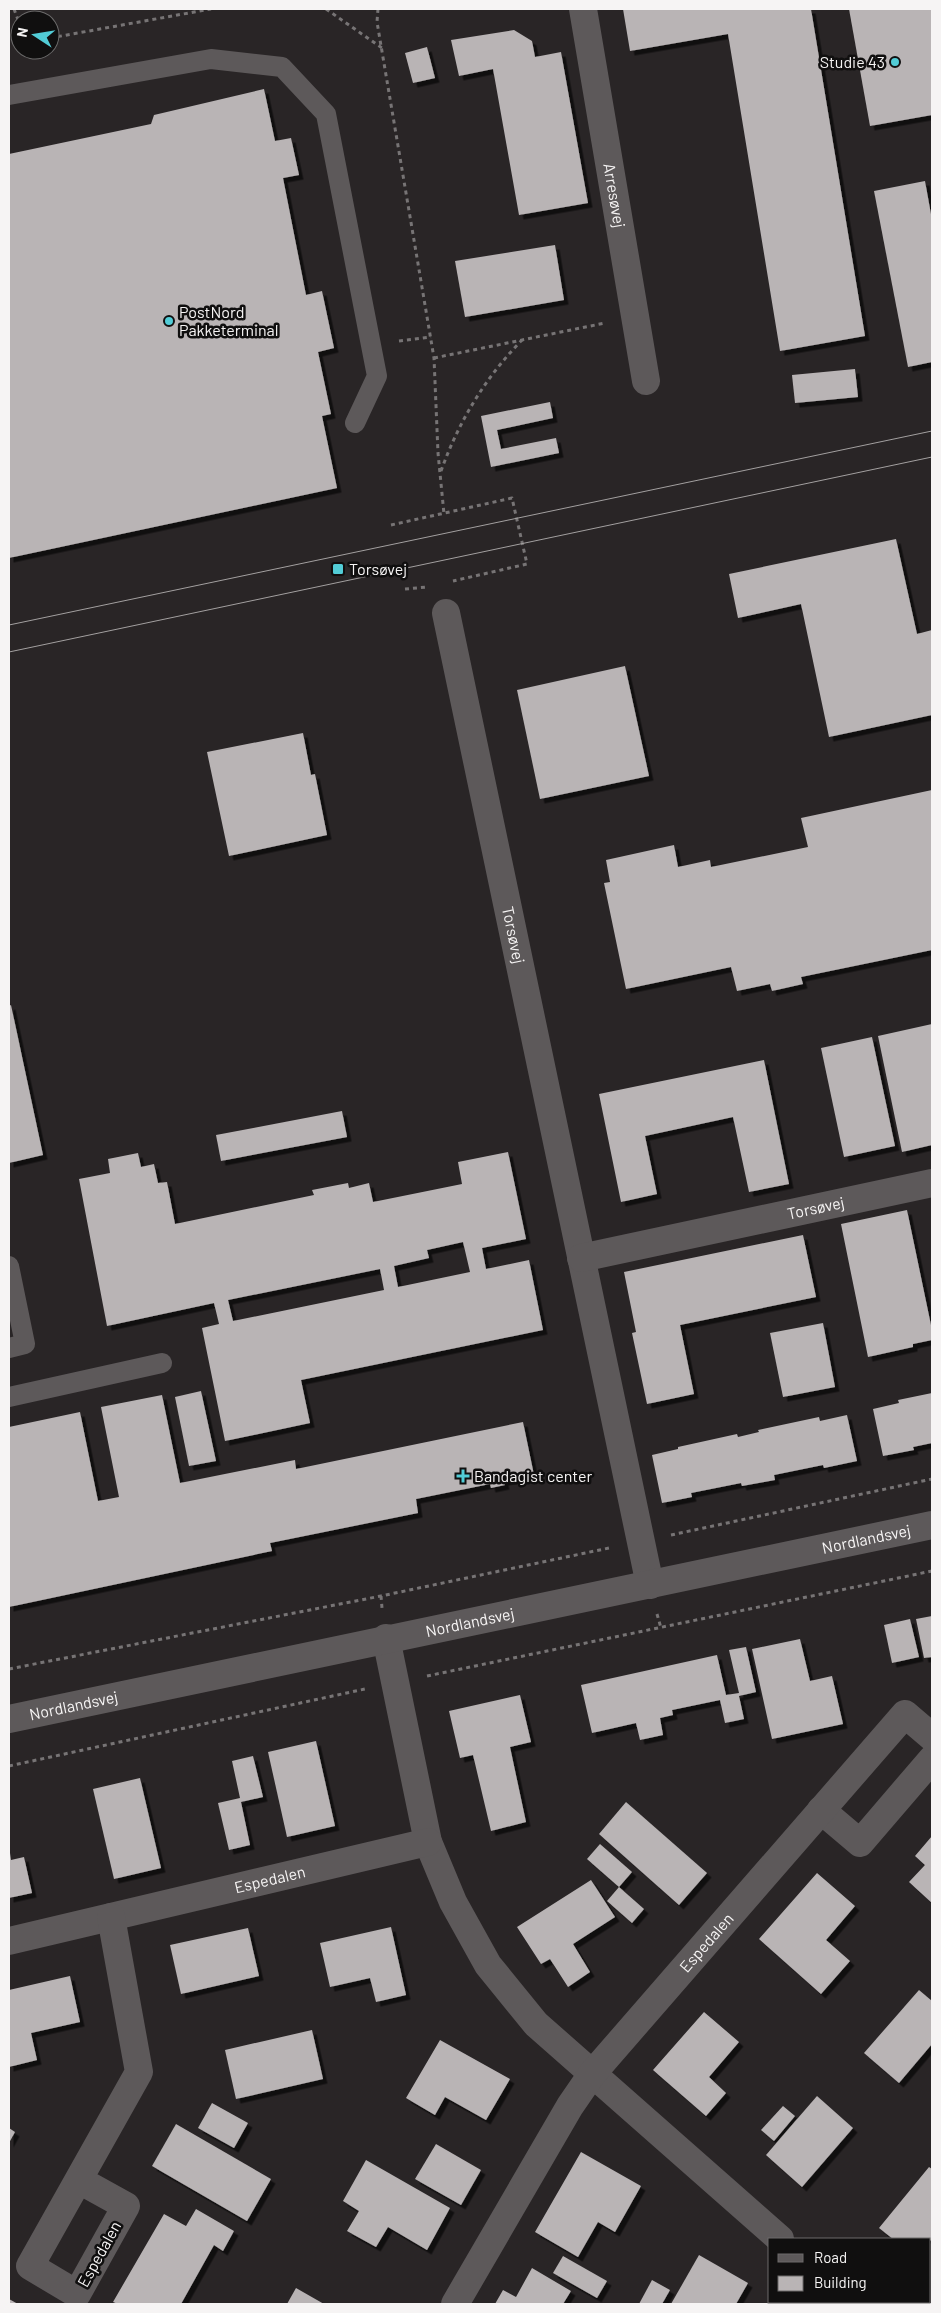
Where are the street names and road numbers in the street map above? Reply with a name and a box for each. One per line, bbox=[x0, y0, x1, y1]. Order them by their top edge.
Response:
street label: Arresøvej bbox=[600, 161, 630, 229]
street label: Torsøvej bbox=[499, 904, 529, 965]
street label: Torsøvej bbox=[785, 1192, 846, 1223]
street label: Nordlandsvej bbox=[820, 1520, 912, 1557]
street label: Nordlandsvej bbox=[424, 1603, 516, 1640]
street label: Nordlandsvej bbox=[27, 1686, 120, 1724]
street label: Espedalen bbox=[232, 1861, 307, 1896]
street label: Espedalen bbox=[675, 1909, 737, 1976]
street label: Espedalen bbox=[73, 2218, 124, 2290]

